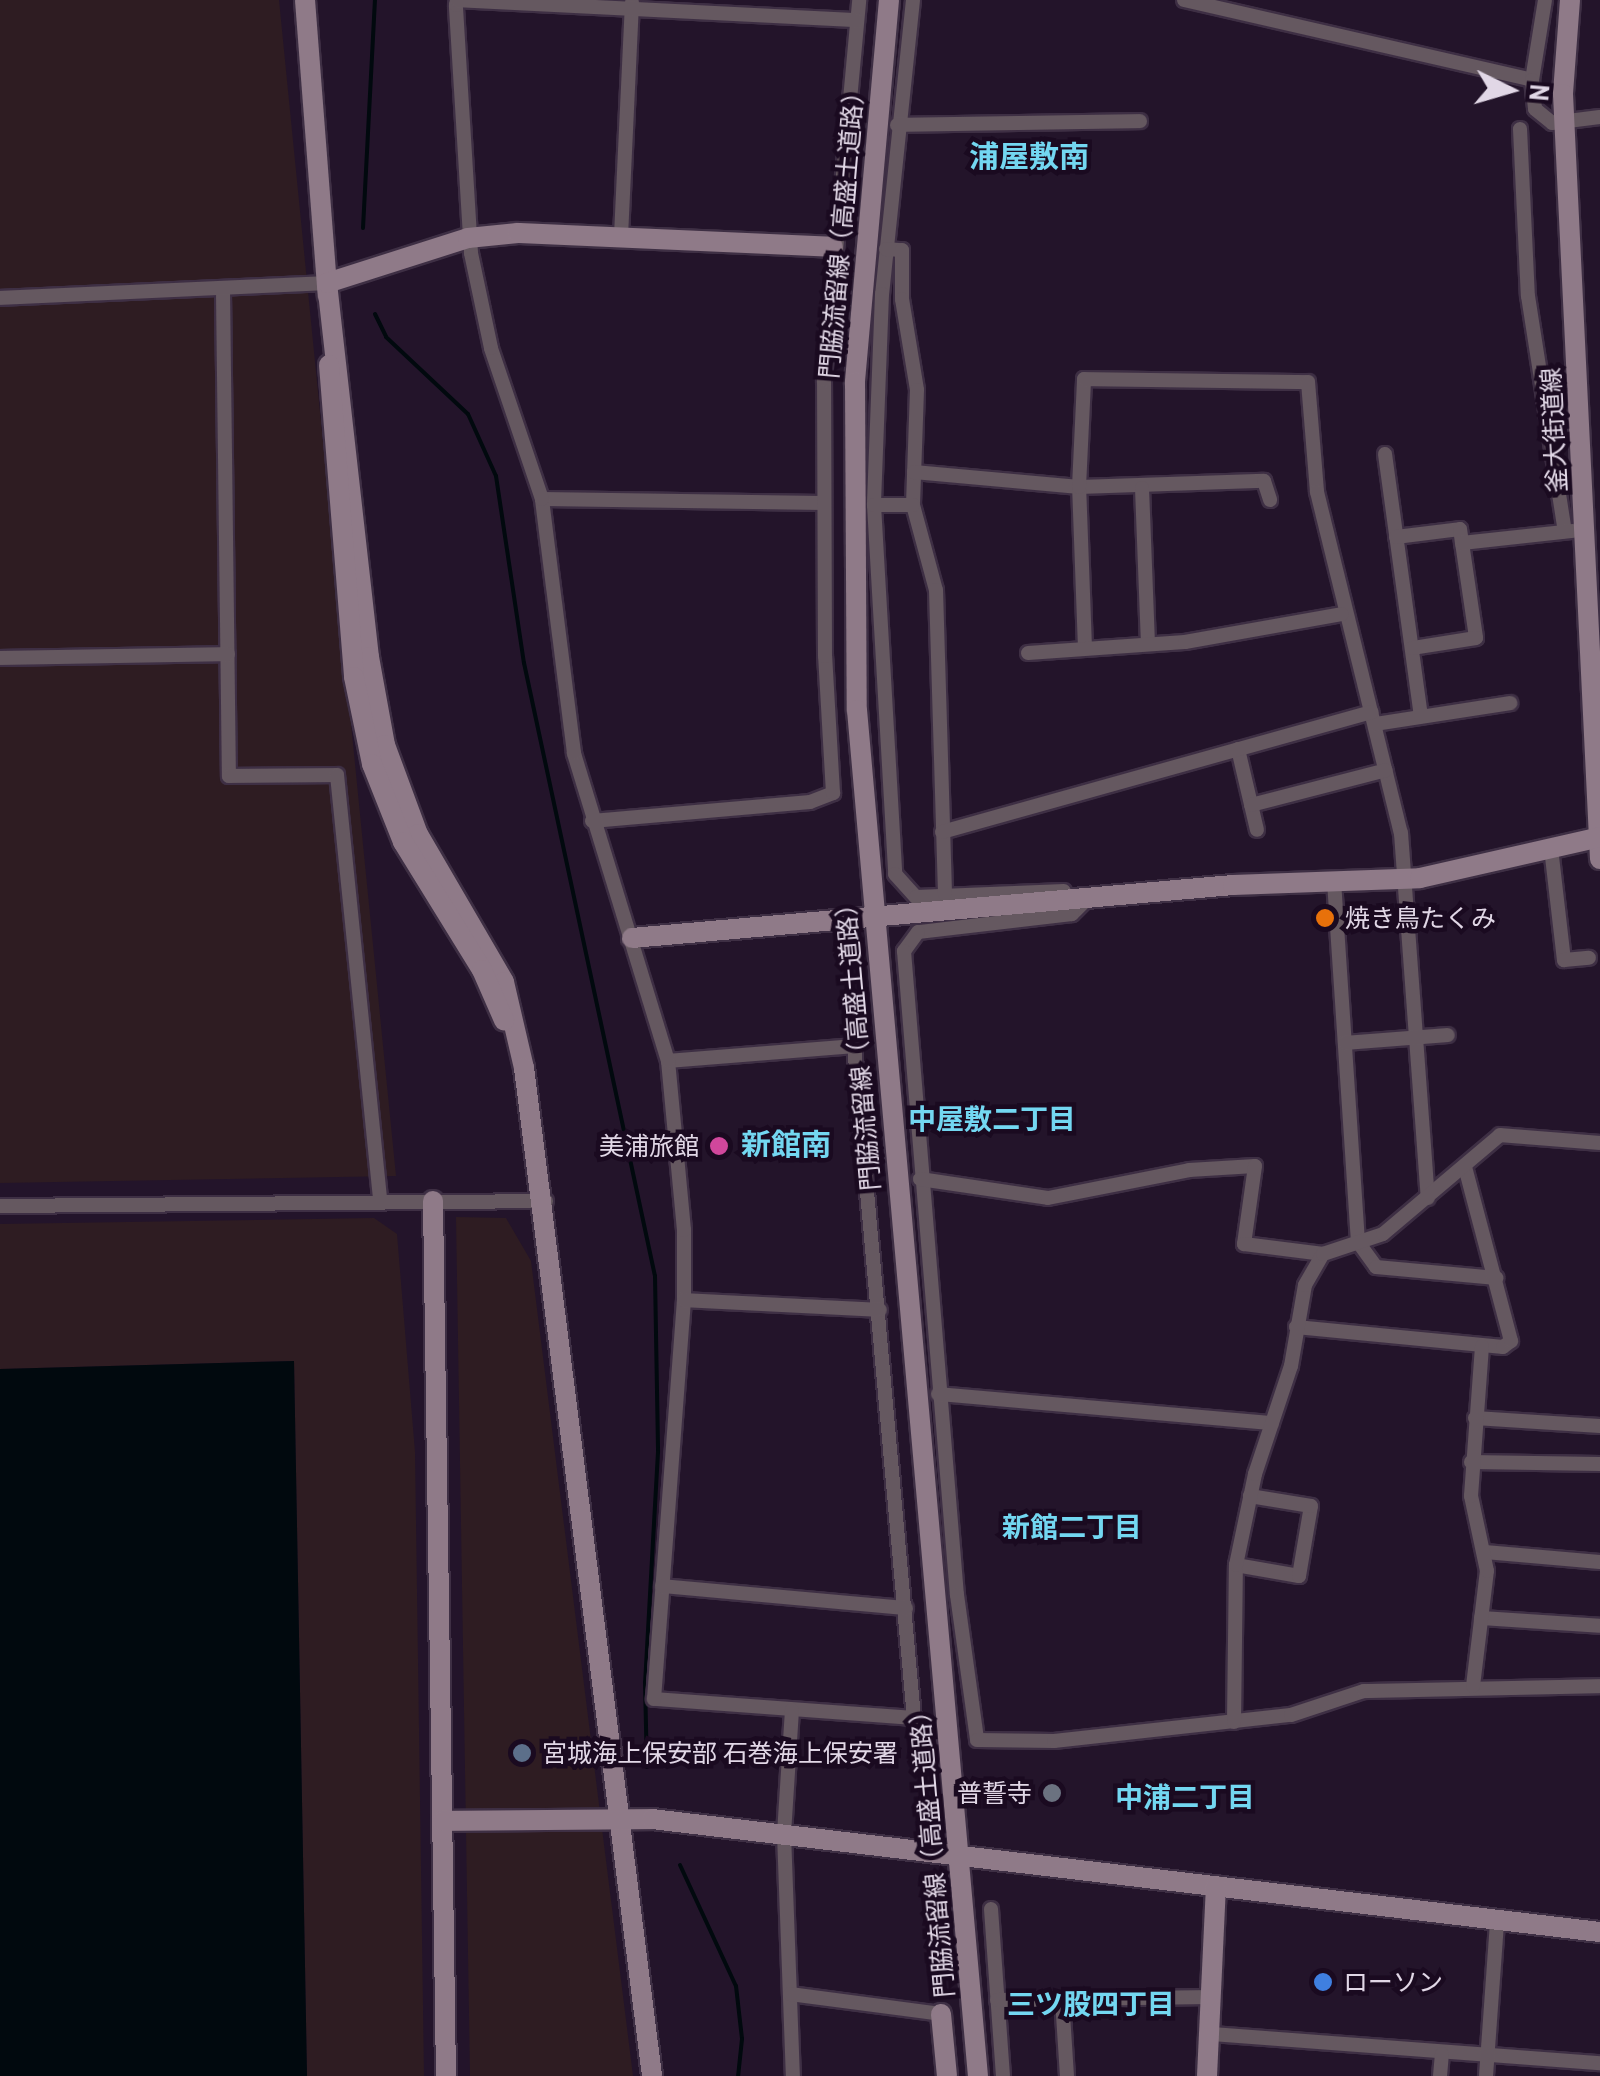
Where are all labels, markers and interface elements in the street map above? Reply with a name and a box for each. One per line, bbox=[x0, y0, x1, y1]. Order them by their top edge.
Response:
north arrow bbox=[1460, 40, 1560, 140]
street label: 門脇流留線（高盛土道路） bbox=[814, 78, 870, 380]
text: N bbox=[1520, 83, 1560, 103]
district label: 浦屋敷南 bbox=[969, 138, 1089, 174]
street label: 釜大街道線 bbox=[1536, 367, 1572, 493]
street label: 門脇流留線（高盛土道路） bbox=[830, 890, 886, 1192]
place label: 焼き鳥たくみ bbox=[1345, 903, 1495, 933]
marker: 焼き鳥たくみ bbox=[1314, 907, 1336, 929]
district label: 中屋敷二丁目 bbox=[908, 1102, 1076, 1136]
district label: 新館南 bbox=[741, 1126, 831, 1162]
place label: 美浦旅館 bbox=[599, 1131, 699, 1161]
marker: 美浦旅館 bbox=[708, 1135, 730, 1157]
district label: 新館二丁目 bbox=[1002, 1510, 1142, 1544]
street label: 門脇流留線（高盛土道路） bbox=[904, 1697, 960, 1999]
place label: 宮城海上保安部 石巻海上保安署 bbox=[542, 1738, 898, 1768]
marker: 宮城海上保安部 石巻海上保安署 bbox=[511, 1742, 533, 1764]
place label: 普誓寺 bbox=[957, 1778, 1032, 1808]
district label: 中浦二丁目 bbox=[1115, 1780, 1255, 1814]
marker: 普誓寺 bbox=[1041, 1782, 1063, 1804]
place label: ローソン bbox=[1343, 1967, 1443, 1997]
marker: ローソン bbox=[1312, 1971, 1334, 1993]
district label: 三ツ股四丁目 bbox=[1007, 1987, 1175, 2021]

